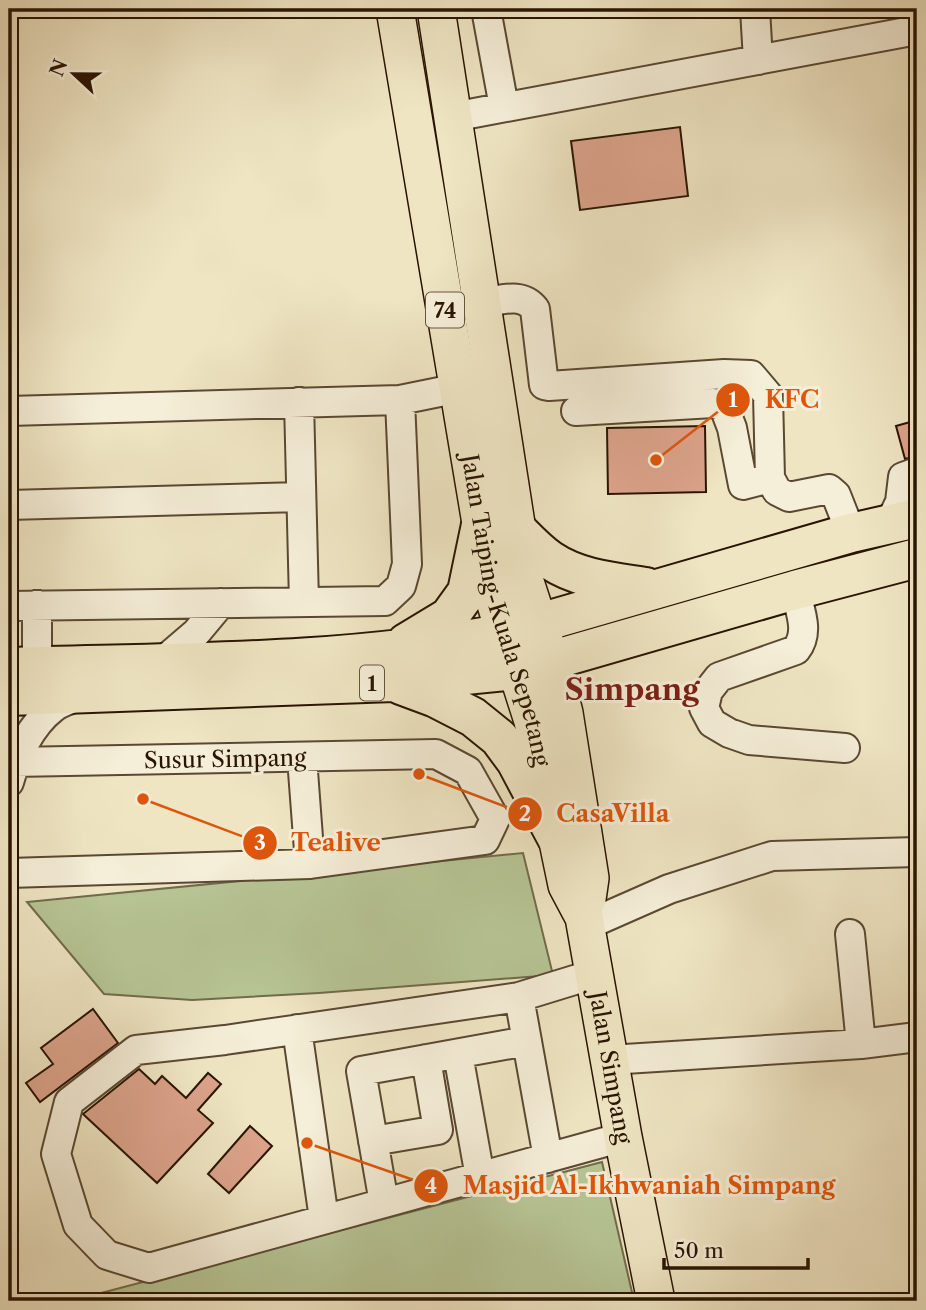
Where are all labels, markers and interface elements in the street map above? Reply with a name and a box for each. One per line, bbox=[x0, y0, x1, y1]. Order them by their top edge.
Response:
north arrow bbox=[38, 38, 108, 108]
text: N bbox=[45, 56, 72, 80]
road number: 74 bbox=[426, 292, 464, 328]
callout: KFC bbox=[716, 377, 833, 422]
text: KFC bbox=[765, 385, 819, 414]
text: 1 bbox=[728, 387, 738, 412]
street label: Jalan Taiping-Kuala Sepetang bbox=[455, 449, 556, 770]
road number: 1 bbox=[360, 666, 384, 700]
district label: Simpang bbox=[564, 671, 700, 708]
street label: Susur Simpang bbox=[144, 744, 307, 774]
callout: CasaVilla bbox=[507, 791, 684, 836]
text: CasaVilla bbox=[556, 799, 671, 828]
text: 2 bbox=[519, 801, 531, 826]
callout: Tealive bbox=[242, 821, 395, 866]
text: Tealive bbox=[291, 828, 381, 857]
text: 3 bbox=[254, 830, 266, 855]
street label: Jalan Simpang bbox=[583, 986, 638, 1147]
callout: Masjid Al-Ikhwaniah Simpang bbox=[413, 1163, 850, 1208]
text: Masjid Al-Ikhwaniah Simpang bbox=[463, 1171, 836, 1200]
text: 4 bbox=[425, 1173, 437, 1198]
scale bar bbox=[664, 1226, 807, 1270]
text: 50 m bbox=[674, 1238, 724, 1263]

